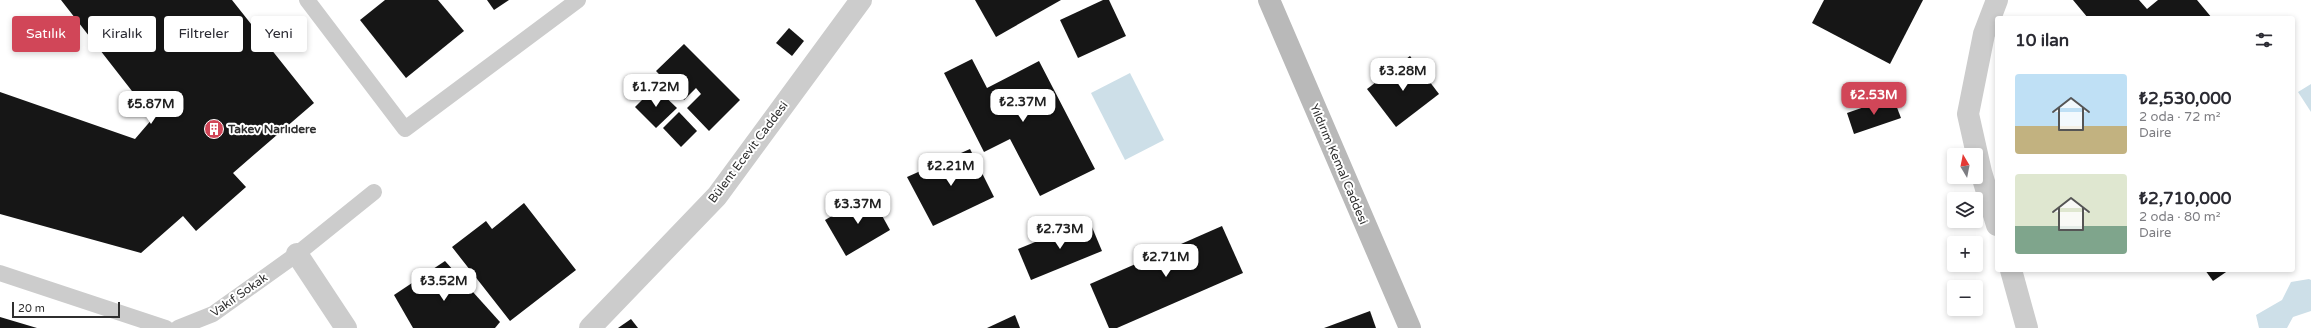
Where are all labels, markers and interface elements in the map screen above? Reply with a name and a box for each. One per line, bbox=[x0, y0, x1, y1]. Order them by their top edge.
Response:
chip: Satılık bbox=[12, 16, 80, 52]
chip: Kiralık bbox=[88, 16, 156, 52]
chip: Filtreler bbox=[164, 16, 243, 52]
chip: Yeni bbox=[251, 16, 307, 52]
icon: filters bbox=[2253, 29, 2275, 51]
text: 10 ilan bbox=[2015, 30, 2069, 51]
pin: ₺3.28M bbox=[1370, 58, 1436, 92]
text: ₺3.28M bbox=[1379, 63, 1427, 79]
pin: ₺1.72M bbox=[623, 74, 689, 108]
text: ₺1.72M bbox=[632, 79, 680, 95]
pin: ₺2.53M bbox=[1841, 82, 1907, 116]
text: ₺2.53M bbox=[1850, 87, 1898, 103]
text: ₺2,530,000 bbox=[2139, 88, 2232, 109]
pin: ₺2.37M bbox=[990, 89, 1056, 123]
icon: home bbox=[2047, 90, 2095, 138]
pin: ₺5.87M bbox=[118, 91, 184, 125]
text: ₺2.37M bbox=[999, 94, 1047, 110]
text: ₺5.87M bbox=[127, 96, 175, 112]
street label: Bülent Ecevit Caddesi bbox=[705, 98, 791, 206]
street label: Yıldırım Kemal Caddesi bbox=[1307, 102, 1371, 226]
text: 2 oda · 72 m² bbox=[2139, 109, 2221, 125]
building icon: Takev Narlıdere bbox=[203, 118, 225, 140]
place label: Takev Narlıdere bbox=[227, 122, 316, 136]
text: Daire bbox=[2139, 125, 2171, 141]
north arrow bbox=[1947, 148, 1983, 184]
map controls bbox=[1947, 148, 1983, 316]
pin: ₺2.21M bbox=[918, 153, 984, 187]
text: ₺2.21M bbox=[927, 158, 975, 174]
text: ₺2,710,000 bbox=[2139, 188, 2231, 209]
icon: home bbox=[2047, 190, 2095, 238]
pin: ₺3.37M bbox=[825, 191, 891, 225]
button: layers bbox=[1947, 192, 1983, 228]
text: ₺3.37M bbox=[834, 196, 882, 212]
text: 2 oda · 80 m² bbox=[2139, 209, 2221, 225]
pin: ₺2.73M bbox=[1027, 216, 1093, 250]
text: ₺2.73M bbox=[1036, 221, 1084, 237]
text: Daire bbox=[2139, 225, 2171, 241]
button: + bbox=[1947, 236, 1983, 272]
pin: ₺2.71M bbox=[1133, 244, 1199, 278]
text: ₺2.71M bbox=[1142, 249, 1190, 265]
pin: ₺3.52M bbox=[411, 268, 477, 302]
street label: Vakıf Sokak bbox=[208, 270, 270, 320]
text: ₺3.52M bbox=[420, 273, 468, 289]
button: − bbox=[1947, 280, 1983, 316]
scale bar bbox=[12, 300, 120, 319]
text: 20 m bbox=[18, 302, 45, 315]

